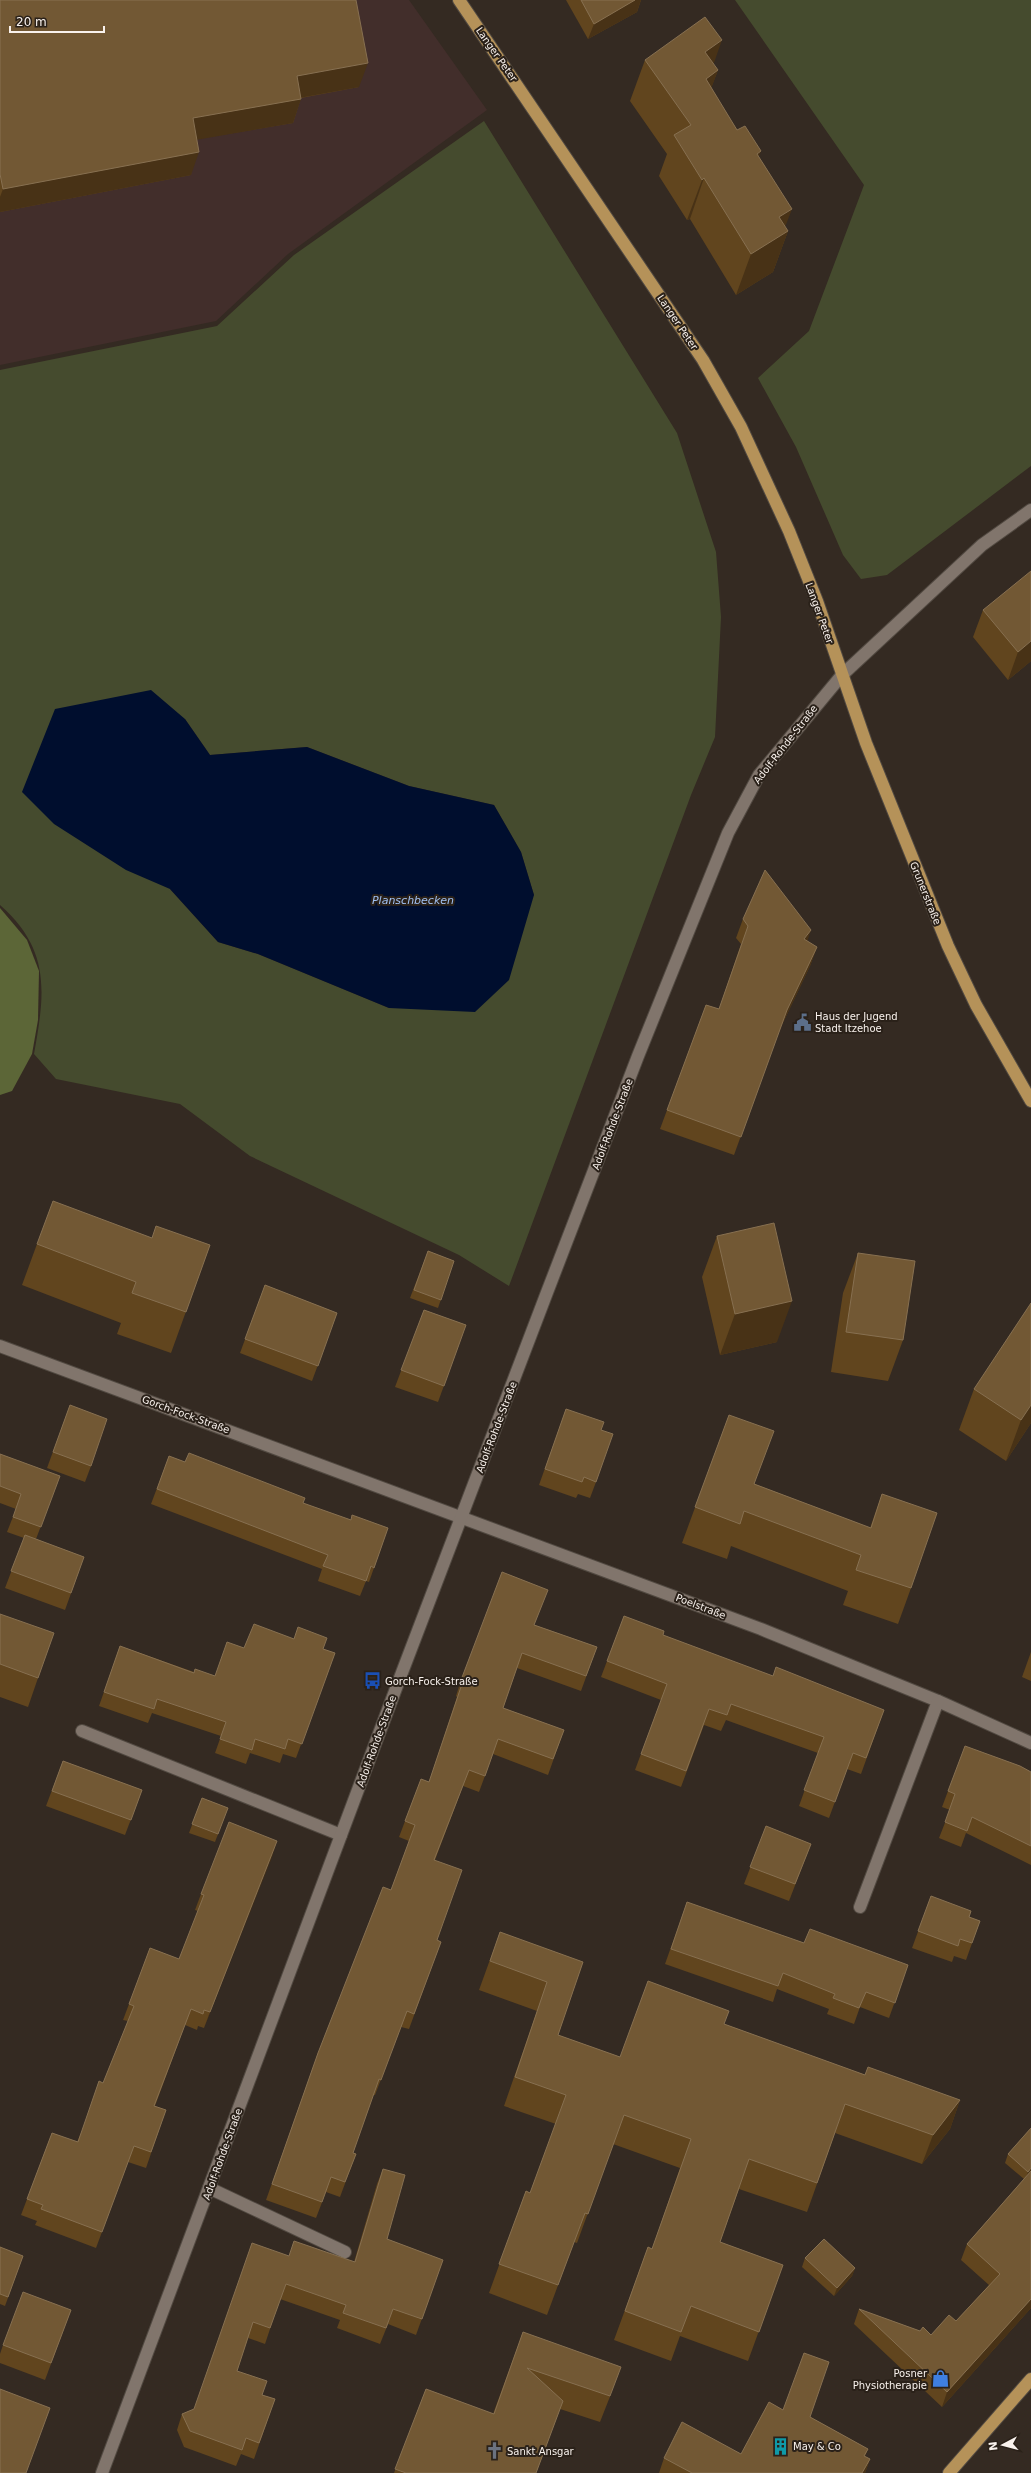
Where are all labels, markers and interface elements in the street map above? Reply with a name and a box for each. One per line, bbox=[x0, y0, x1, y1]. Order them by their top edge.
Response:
scale bar bbox=[10, 8, 104, 34]
text: 20 m bbox=[16, 15, 47, 29]
street label: Langer Peter bbox=[474, 25, 520, 84]
street label: Langer Peter bbox=[655, 293, 700, 353]
street label: Langer Peter bbox=[803, 581, 836, 646]
street label: Adolf-Rohde-Straße bbox=[751, 703, 819, 786]
street label: Grunerstraße bbox=[908, 860, 943, 926]
water label: Planschbecken bbox=[372, 894, 454, 907]
place label: Haus der Jugend Stadt Itzehoe bbox=[815, 1011, 898, 1034]
public building icon: Haus der Jugend Stadt Itzehoe bbox=[792, 1012, 812, 1032]
street label: Adolf-Rohde-Straße bbox=[590, 1077, 635, 1171]
street label: Adolf-Rohde-Straße bbox=[474, 1380, 519, 1474]
street label: Gorch-Fock-Straße bbox=[140, 1393, 231, 1435]
street label: Poelstraße bbox=[674, 1592, 727, 1621]
bus stop icon: Gorch-Fock-Straße bbox=[362, 1671, 382, 1691]
place label: Gorch-Fock-Straße bbox=[385, 1676, 478, 1687]
street label: Adolf-Rohde-Straße bbox=[355, 1694, 398, 1788]
street label: Adolf-Rohde-Straße bbox=[201, 2107, 244, 2201]
place label: Posner Physiotherapie bbox=[853, 2368, 928, 2391]
shop icon: Posner Physiotherapie bbox=[930, 2369, 950, 2389]
north arrow bbox=[983, 2425, 1023, 2465]
building icon: May & Co bbox=[770, 2436, 790, 2456]
church icon: Sankt Ansgar bbox=[484, 2441, 504, 2461]
place label: May & Co bbox=[793, 2441, 841, 2452]
text: N bbox=[987, 2441, 1001, 2452]
place label: Sankt Ansgar bbox=[507, 2446, 575, 2457]

